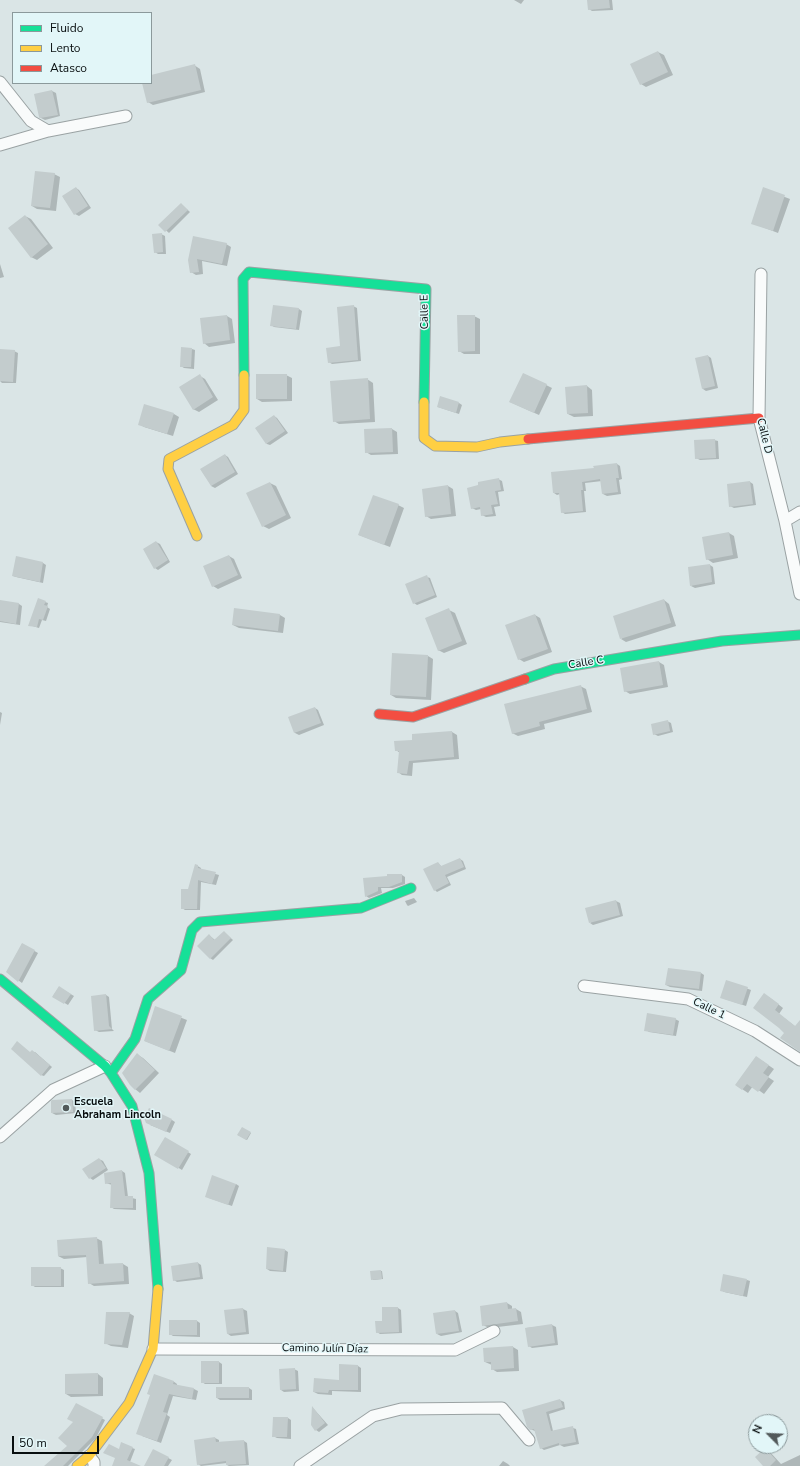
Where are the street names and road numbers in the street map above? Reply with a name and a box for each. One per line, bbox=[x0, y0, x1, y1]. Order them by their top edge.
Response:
street label: Calle E bbox=[418, 295, 432, 329]
street label: Calle D bbox=[753, 417, 775, 455]
street label: Calle C bbox=[567, 654, 605, 672]
street label: Calle 1 bbox=[690, 995, 728, 1023]
street label: Camino Julín Díaz bbox=[282, 1342, 368, 1356]

